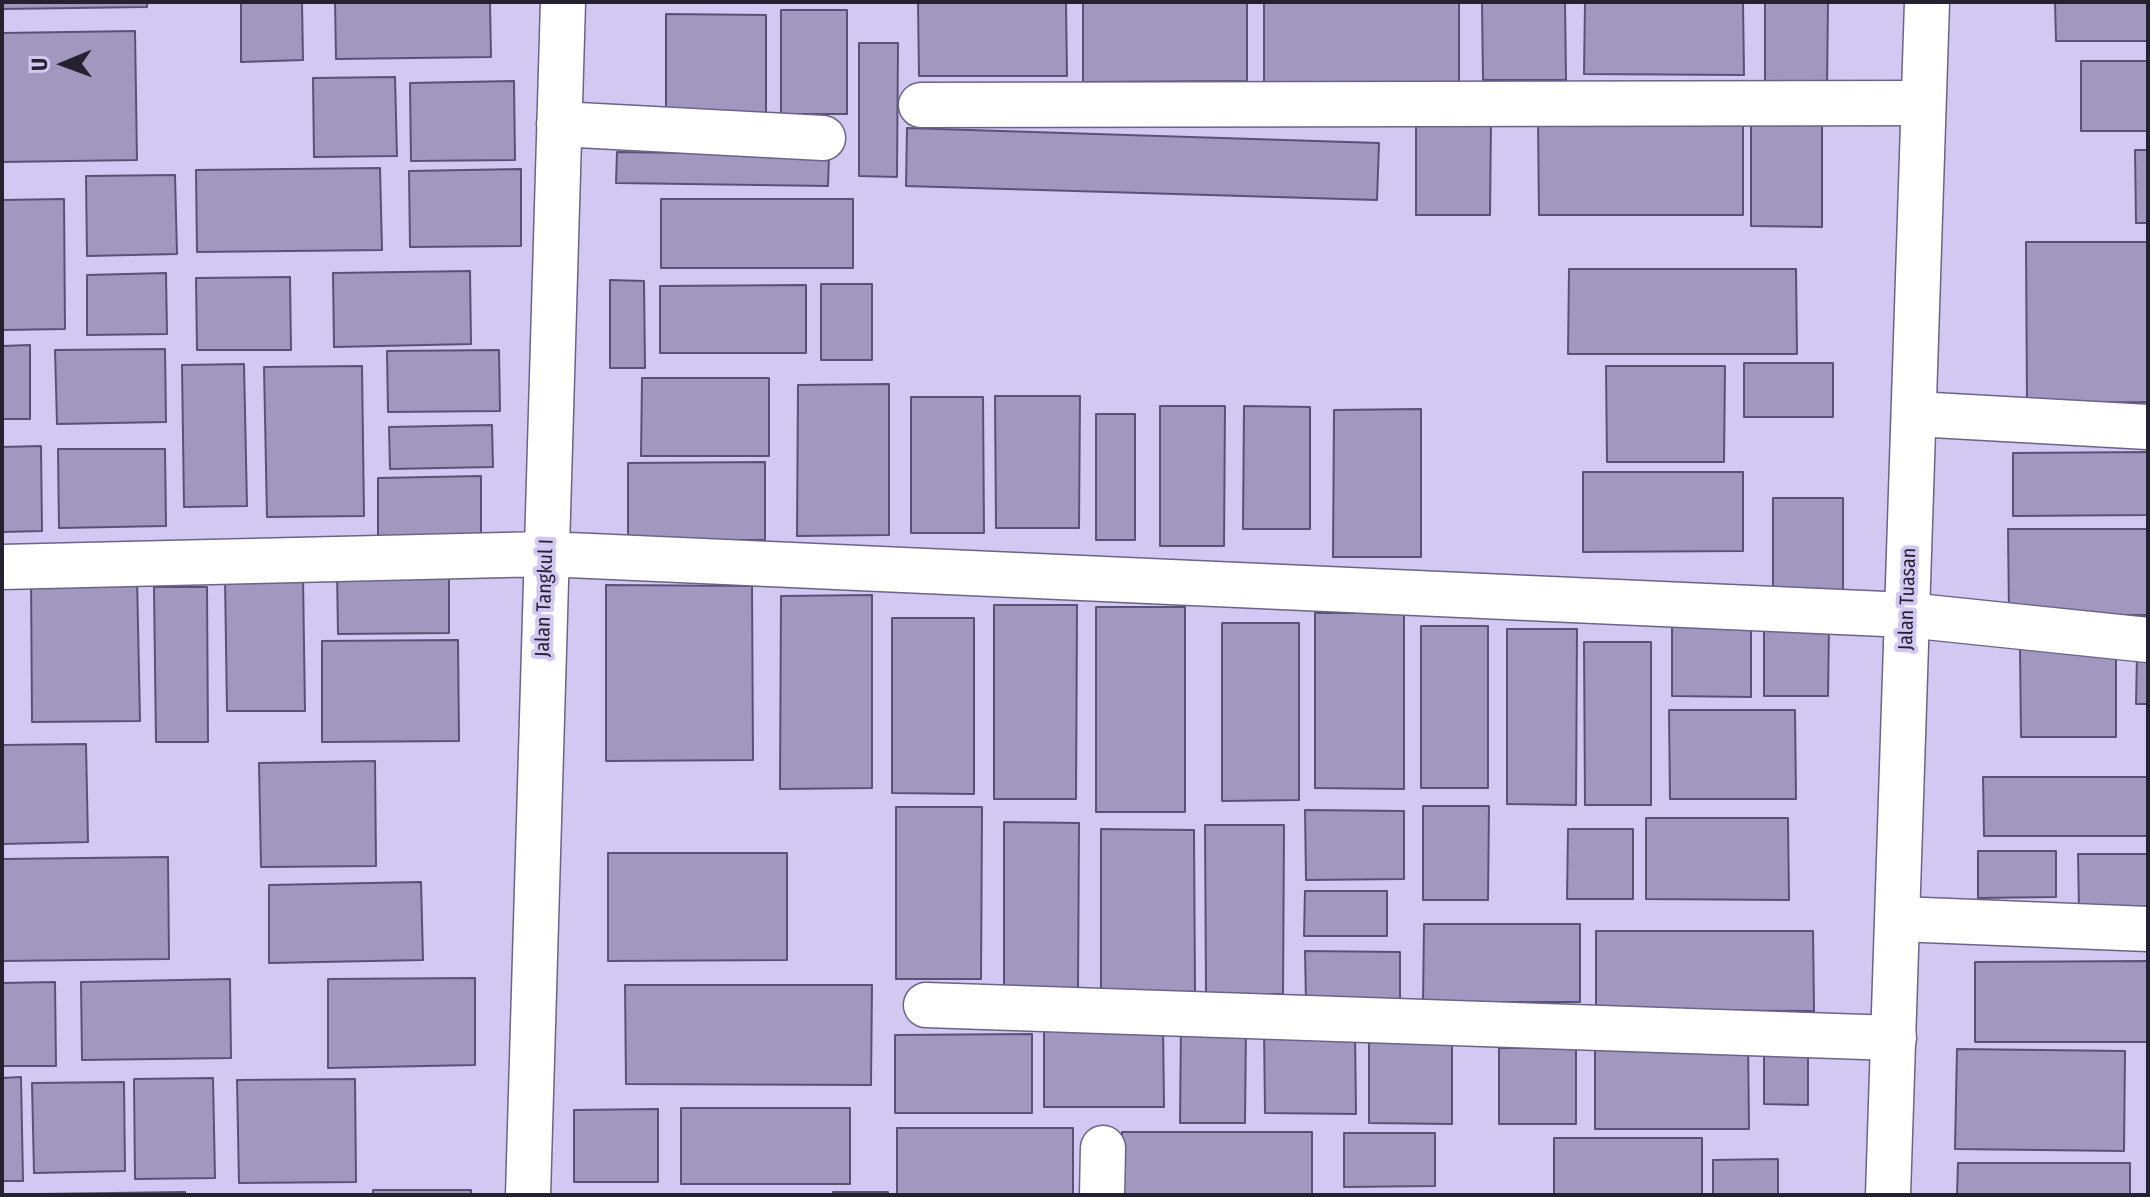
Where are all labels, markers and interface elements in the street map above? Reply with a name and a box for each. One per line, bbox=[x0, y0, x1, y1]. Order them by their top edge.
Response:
north arrow bbox=[24, 24, 104, 104]
text: U bbox=[26, 58, 53, 71]
street label: Jalan Tangkul I bbox=[531, 539, 559, 657]
street label: Jalan Tuasan bbox=[1894, 547, 1922, 651]

